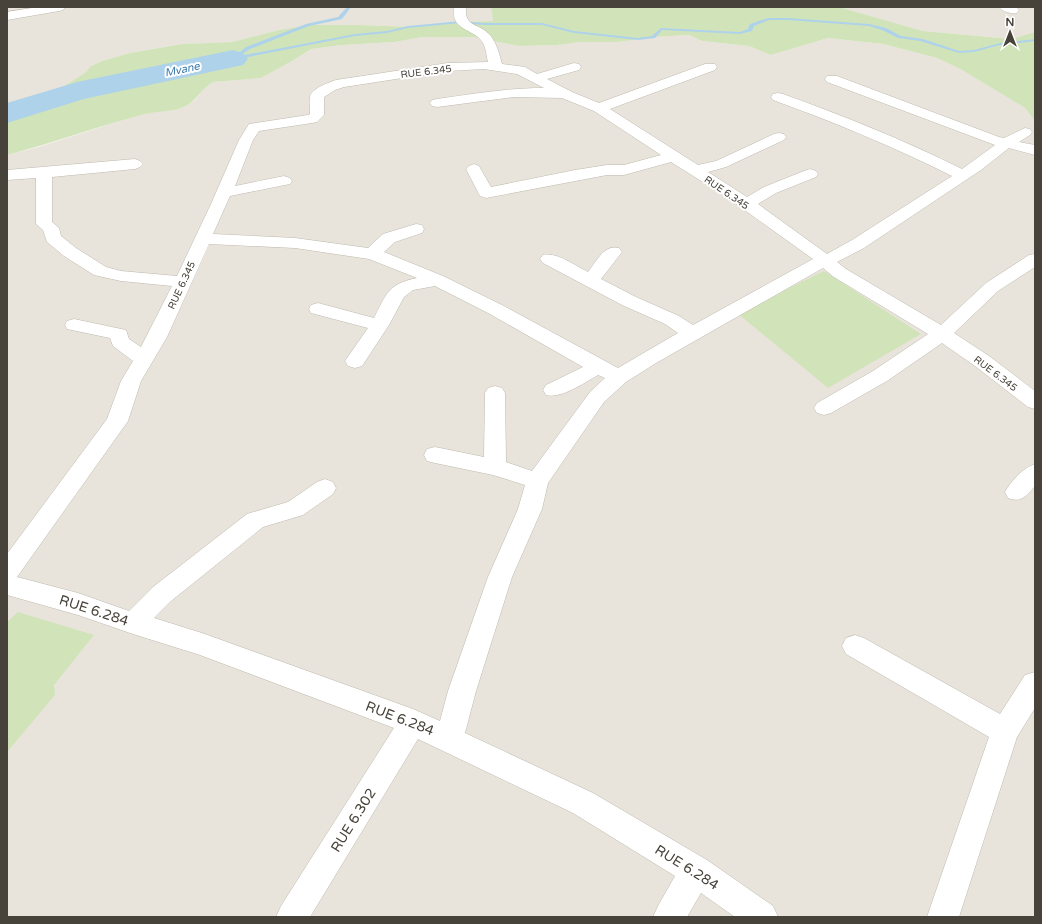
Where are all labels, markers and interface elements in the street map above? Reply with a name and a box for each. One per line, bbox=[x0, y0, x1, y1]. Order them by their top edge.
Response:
north arrow bbox=[990, 12, 1030, 52]
text: N bbox=[1006, 16, 1014, 29]
water label: Mvane bbox=[163, 59, 202, 80]
street label: RUE 6.345 bbox=[400, 63, 452, 81]
street label: RUE 6.345 bbox=[702, 173, 751, 212]
street label: RUE 6.345 bbox=[166, 260, 198, 311]
street label: RUE 6.345 bbox=[971, 354, 1020, 394]
street label: RUE 6.284 bbox=[57, 591, 131, 630]
street label: RUE 6.284 bbox=[363, 698, 437, 739]
street label: RUE 6.302 bbox=[327, 785, 380, 855]
street label: RUE 6.284 bbox=[652, 841, 722, 894]

